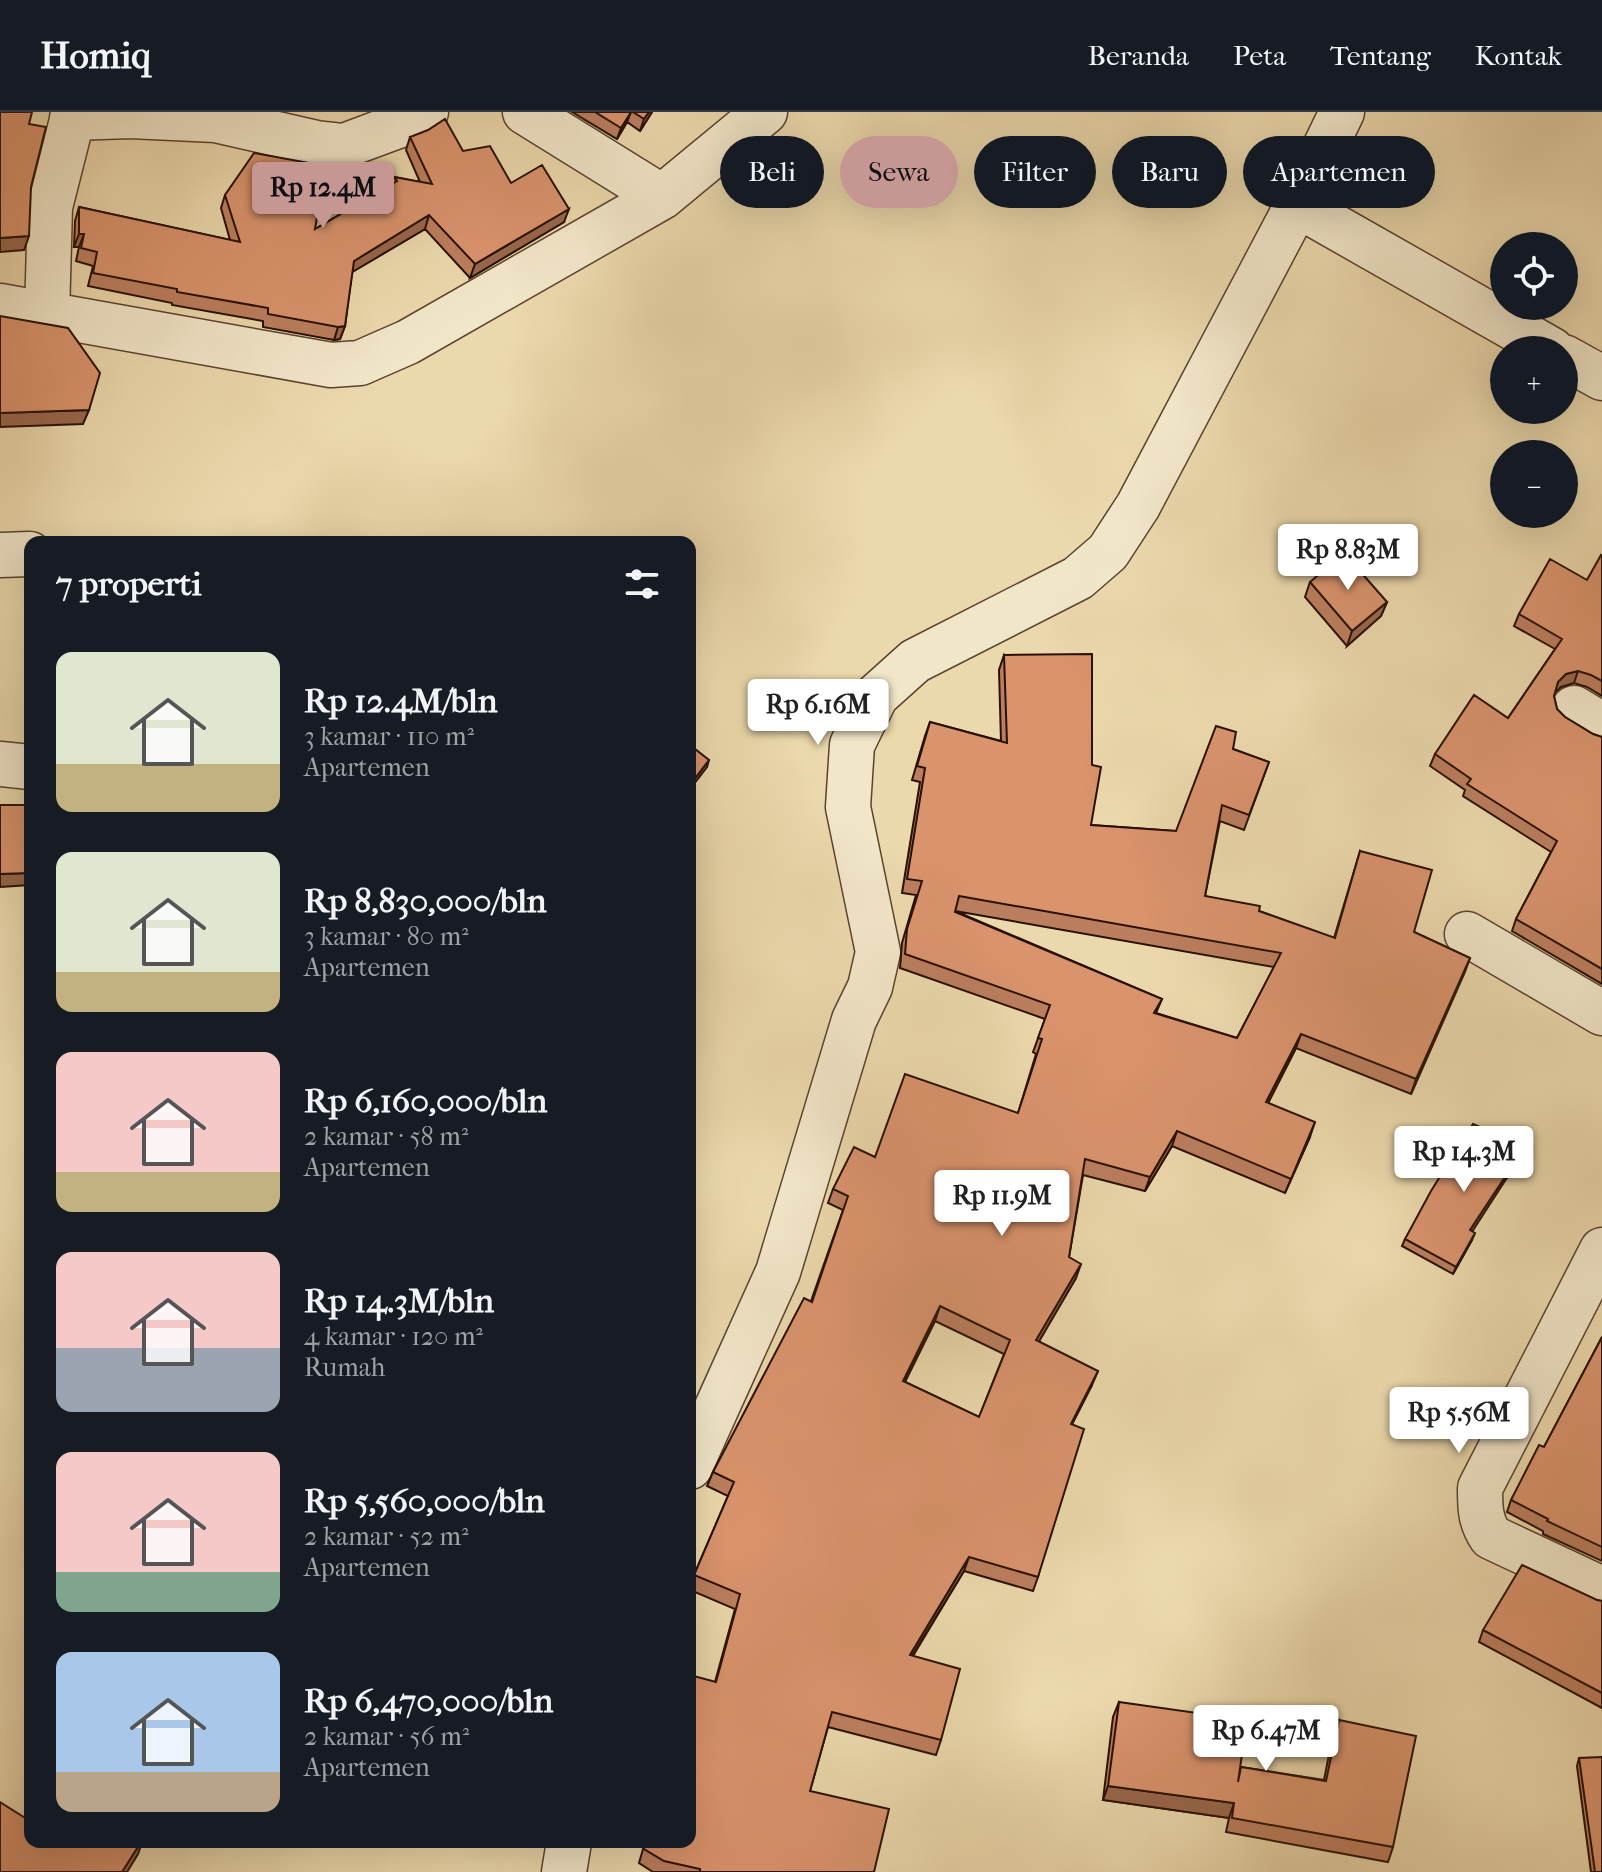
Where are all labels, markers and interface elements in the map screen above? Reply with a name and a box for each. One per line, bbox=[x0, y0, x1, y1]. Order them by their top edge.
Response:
text: Homiq bbox=[40, 33, 151, 78]
text: Beranda bbox=[1088, 39, 1189, 72]
text: Peta bbox=[1233, 39, 1286, 72]
text: Tentang bbox=[1330, 39, 1431, 72]
text: Kontak bbox=[1475, 39, 1562, 72]
chip: Beli bbox=[720, 136, 824, 208]
chip: Sewa bbox=[840, 136, 958, 208]
chip: Filter bbox=[974, 136, 1096, 208]
chip: Baru bbox=[1112, 136, 1227, 208]
chip: Apartemen bbox=[1243, 136, 1435, 208]
pin: Rp 12.4M bbox=[240, 162, 406, 230]
text: Rp 12.4M bbox=[270, 172, 376, 203]
map controls bbox=[1490, 232, 1578, 528]
button: locate bbox=[1490, 232, 1578, 320]
button: + bbox=[1490, 336, 1578, 424]
button: − bbox=[1490, 440, 1578, 528]
pin: Rp 8.83M bbox=[1265, 524, 1431, 592]
text: Rp 8.83M bbox=[1296, 534, 1400, 565]
icon: filters bbox=[620, 562, 664, 606]
text: 7 properti bbox=[56, 564, 202, 604]
pin: Rp 6.16M bbox=[735, 679, 901, 747]
text: Rp 12.4M/bln bbox=[304, 681, 498, 721]
icon: home bbox=[120, 684, 216, 780]
text: Rp 6.16M bbox=[766, 689, 870, 720]
text: 3 kamar · 110 m² bbox=[304, 721, 474, 752]
text: Apartemen bbox=[304, 752, 430, 783]
text: Rp 8,830,000/bln bbox=[304, 881, 547, 921]
icon: home bbox=[120, 884, 216, 980]
text: 3 kamar · 80 m² bbox=[304, 921, 469, 952]
text: Apartemen bbox=[304, 952, 430, 983]
text: Rp 6,160,000/bln bbox=[304, 1081, 547, 1121]
icon: home bbox=[120, 1084, 216, 1180]
text: 2 kamar · 58 m² bbox=[304, 1121, 468, 1152]
pin: Rp 14.3M bbox=[1381, 1126, 1547, 1194]
text: Rp 14.3M bbox=[1412, 1136, 1516, 1167]
text: Apartemen bbox=[304, 1152, 430, 1183]
pin: Rp 11.9M bbox=[919, 1170, 1085, 1238]
text: Rp 11.9M bbox=[952, 1180, 1052, 1211]
text: Rp 14.3M/bln bbox=[304, 1281, 494, 1321]
icon: home bbox=[120, 1284, 216, 1380]
text: 4 kamar · 120 m² bbox=[304, 1321, 483, 1352]
text: Rumah bbox=[304, 1352, 385, 1383]
pin: Rp 5.56M bbox=[1376, 1387, 1542, 1455]
text: Rp 5.56M bbox=[1408, 1397, 1510, 1428]
text: Rp 5,560,000/bln bbox=[304, 1481, 545, 1521]
icon: home bbox=[120, 1484, 216, 1580]
text: 2 kamar · 52 m² bbox=[304, 1521, 469, 1552]
text: Apartemen bbox=[304, 1552, 430, 1583]
text: Rp 6,470,000/bln bbox=[304, 1681, 553, 1721]
icon: home bbox=[120, 1684, 216, 1780]
pin: Rp 6.47M bbox=[1183, 1705, 1349, 1773]
text: Rp 6.47M bbox=[1211, 1715, 1321, 1746]
text: 2 kamar · 56 m² bbox=[304, 1721, 469, 1752]
text: Apartemen bbox=[304, 1752, 430, 1783]

